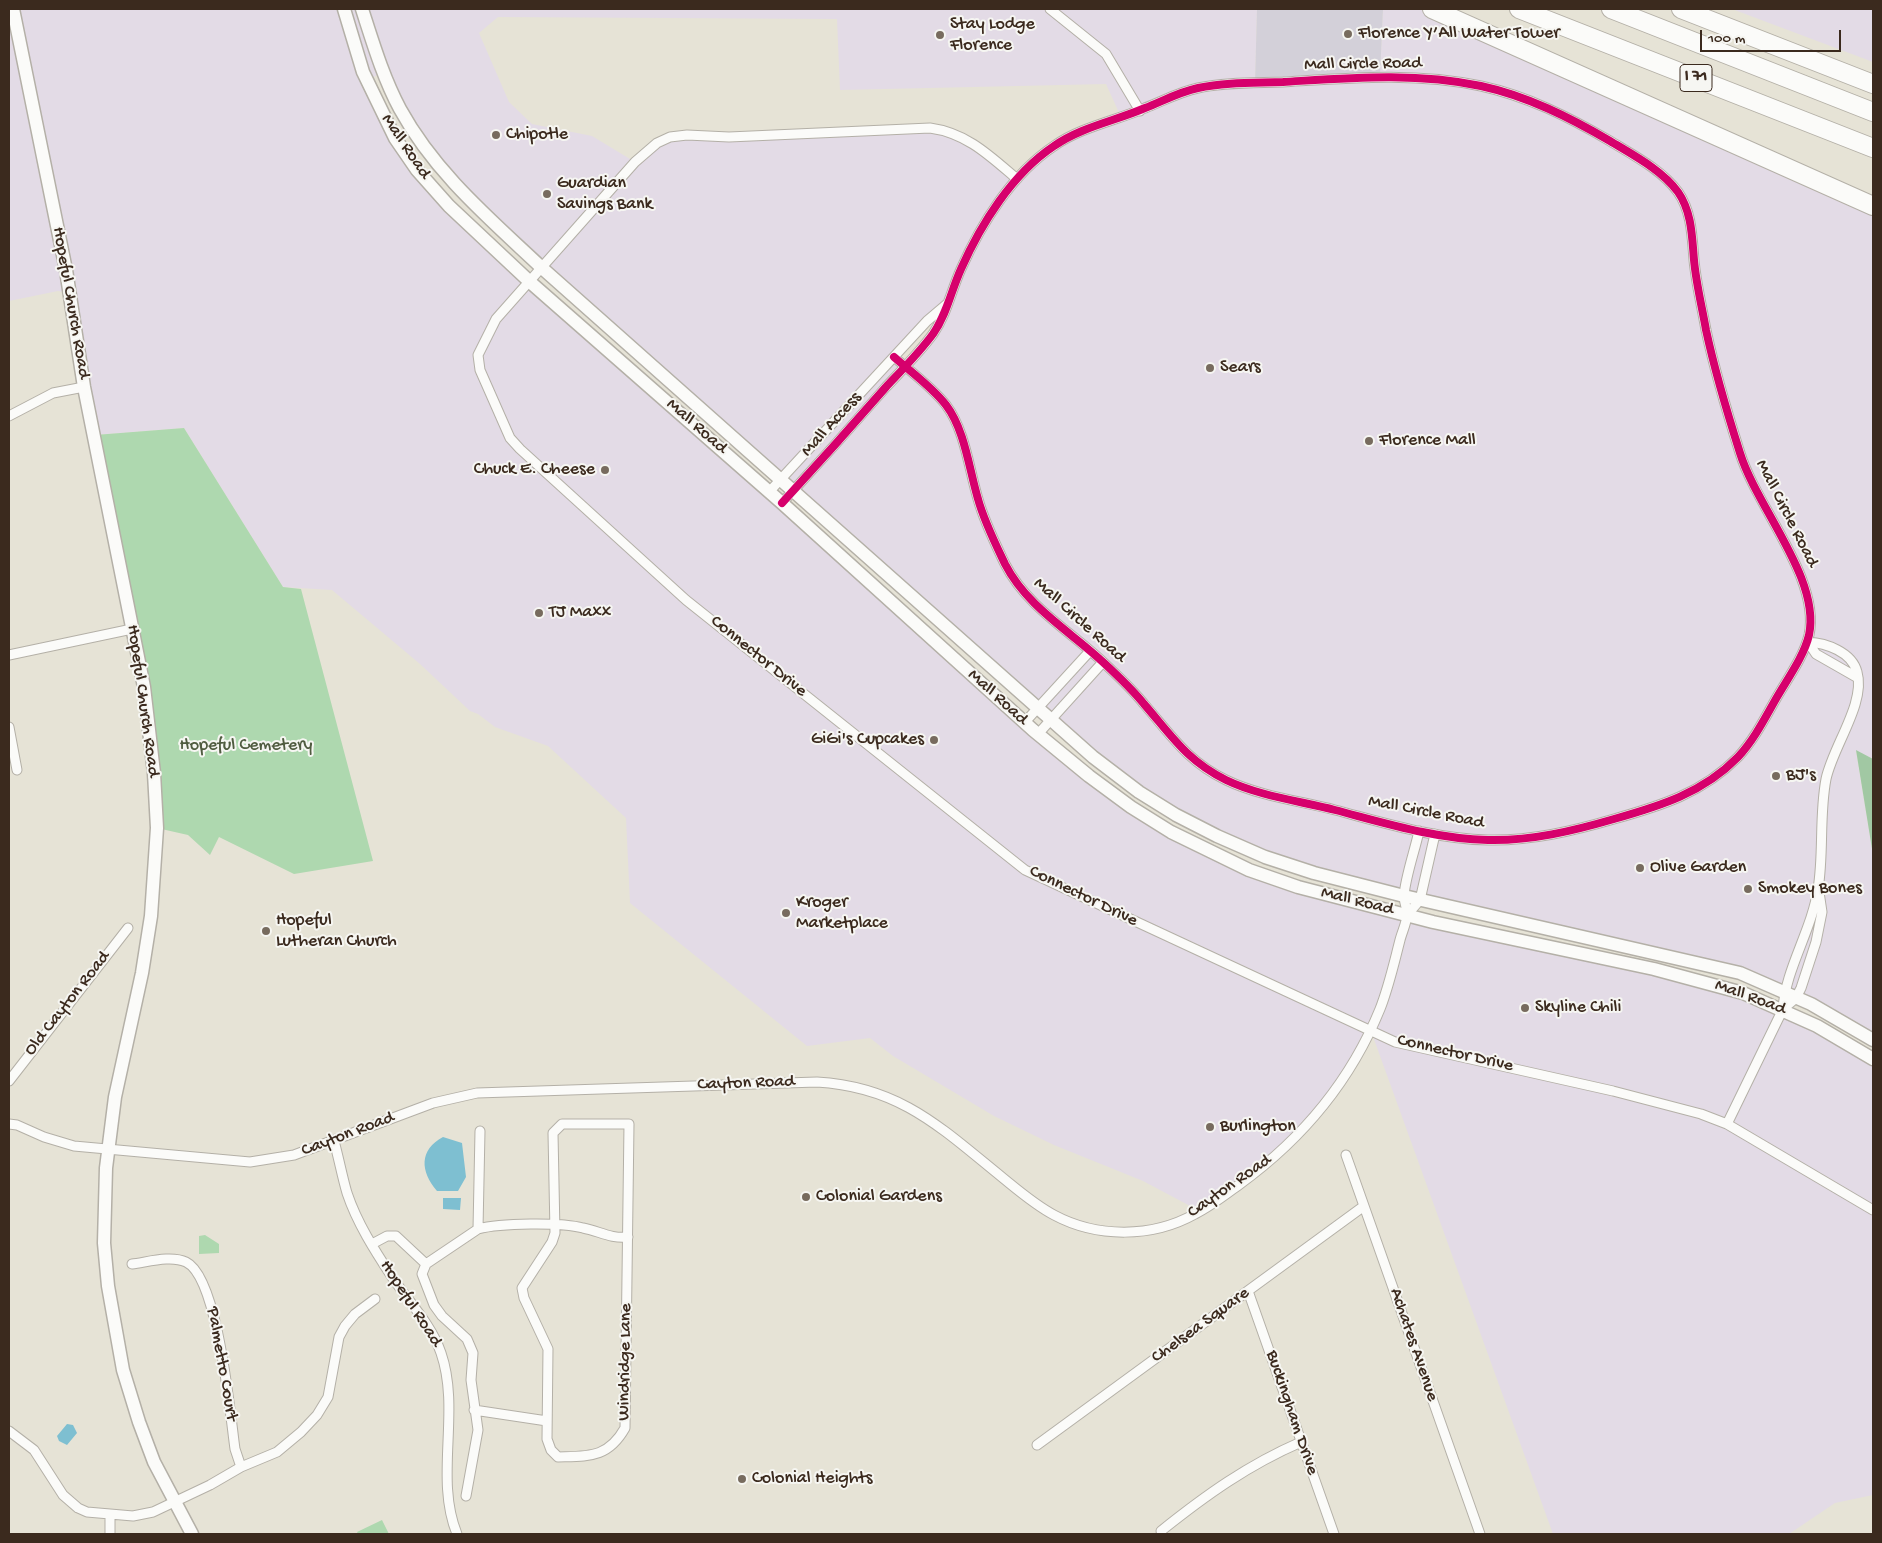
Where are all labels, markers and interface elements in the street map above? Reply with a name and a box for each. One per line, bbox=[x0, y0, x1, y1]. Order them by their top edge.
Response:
place label: Stay Lodge Florence bbox=[950, 14, 1035, 56]
scale bar bbox=[1702, 20, 1843, 52]
place label: Florence Y’All Water Tower bbox=[1358, 23, 1560, 45]
marker: Florence Y’All Water Tower bbox=[1342, 28, 1354, 40]
marker: Stay Lodge Florence bbox=[934, 29, 946, 41]
text: 100 m bbox=[1708, 30, 1745, 48]
street label: Mall Circle Road bbox=[1304, 53, 1422, 77]
road number: I 71 bbox=[1680, 64, 1712, 92]
street label: Mall Road bbox=[375, 110, 435, 184]
place label: Chipotle bbox=[506, 124, 568, 146]
marker: Chipotle bbox=[490, 129, 502, 141]
place label: Guardian Savings Bank bbox=[557, 173, 653, 215]
marker: Guardian Savings Bank bbox=[541, 188, 553, 200]
street label: Hopeful Church Road bbox=[46, 226, 94, 380]
place label: Sears bbox=[1220, 357, 1261, 379]
marker: Sears bbox=[1204, 362, 1216, 374]
street label: Mall Access bbox=[797, 388, 867, 462]
street label: Mall Road bbox=[661, 395, 731, 459]
place label: Florence Mall bbox=[1379, 430, 1476, 452]
marker: Florence Mall bbox=[1363, 435, 1375, 447]
street label: Mall Circle Road bbox=[1750, 457, 1822, 571]
place label: Chuck E. Cheese bbox=[474, 459, 595, 481]
marker: Chuck E. Cheese bbox=[599, 464, 611, 476]
street label: Mall Circle Road bbox=[1028, 574, 1130, 668]
place label: TJ Maxx bbox=[549, 602, 611, 624]
marker: TJ Maxx bbox=[533, 607, 545, 619]
street label: Connector Drive bbox=[705, 611, 811, 703]
street label: Hopeful Church Road bbox=[121, 623, 163, 779]
street label: Mall Road bbox=[962, 665, 1032, 731]
place label: GiGi's Cupcakes bbox=[811, 729, 924, 751]
marker: GiGi's Cupcakes bbox=[928, 734, 940, 746]
park label: Hopeful Cemetery bbox=[180, 735, 312, 757]
place label: BJ's bbox=[1786, 765, 1816, 787]
marker: BJ's bbox=[1770, 770, 1782, 782]
street label: Mall Circle Road bbox=[1366, 791, 1486, 835]
place label: Olive Garden bbox=[1650, 857, 1746, 879]
street label: Connector Drive bbox=[1025, 861, 1141, 933]
marker: Olive Garden bbox=[1634, 862, 1646, 874]
place label: Smokey Bones bbox=[1758, 878, 1862, 900]
street label: Mall Road bbox=[1318, 883, 1396, 921]
marker: Smokey Bones bbox=[1742, 883, 1754, 895]
place label: Kroger Marketplace bbox=[796, 892, 888, 934]
marker: Kroger Marketplace bbox=[780, 907, 792, 919]
place label: Hopeful Lutheran Church bbox=[276, 910, 397, 952]
marker: Hopeful Lutheran Church bbox=[260, 925, 272, 937]
street label: Old Cayton Road bbox=[20, 947, 116, 1061]
street label: Mall Road bbox=[1712, 975, 1788, 1021]
place label: Skyline Chili bbox=[1535, 997, 1621, 1019]
marker: Skyline Chili bbox=[1519, 1002, 1531, 1014]
street label: Connector Drive bbox=[1395, 1030, 1515, 1078]
street label: Cayton Road bbox=[697, 1072, 795, 1096]
street label: Cayton Road bbox=[299, 1107, 397, 1163]
place label: Burlington bbox=[1220, 1116, 1296, 1138]
marker: Burlington bbox=[1204, 1121, 1216, 1133]
street label: Cayton Road bbox=[1184, 1150, 1276, 1224]
place label: Colonial Gardens bbox=[816, 1186, 942, 1208]
marker: Colonial Gardens bbox=[800, 1191, 812, 1203]
street label: Hopeful Road bbox=[374, 1256, 446, 1352]
street label: Chelsea Square bbox=[1148, 1283, 1254, 1369]
street label: Achates Avenue bbox=[1384, 1286, 1442, 1404]
street label: Windridge Lane bbox=[614, 1303, 638, 1421]
street label: Palmetto Court bbox=[200, 1305, 242, 1423]
street label: Buckingham Drive bbox=[1260, 1348, 1322, 1478]
place label: Colonial Heights bbox=[752, 1468, 872, 1490]
marker: Colonial Heights bbox=[736, 1473, 748, 1485]

